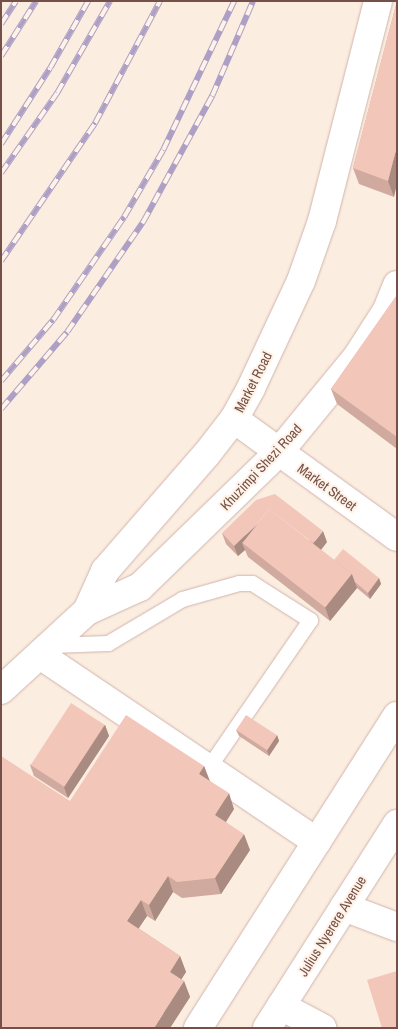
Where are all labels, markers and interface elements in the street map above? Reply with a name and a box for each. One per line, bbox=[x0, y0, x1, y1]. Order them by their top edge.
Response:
street label: Market Road bbox=[231, 349, 275, 415]
street label: Khuzimpi Shezi Road bbox=[217, 420, 305, 514]
street label: Market Street bbox=[294, 460, 360, 514]
street label: Julius Nyerere Avenue bbox=[294, 872, 370, 980]

